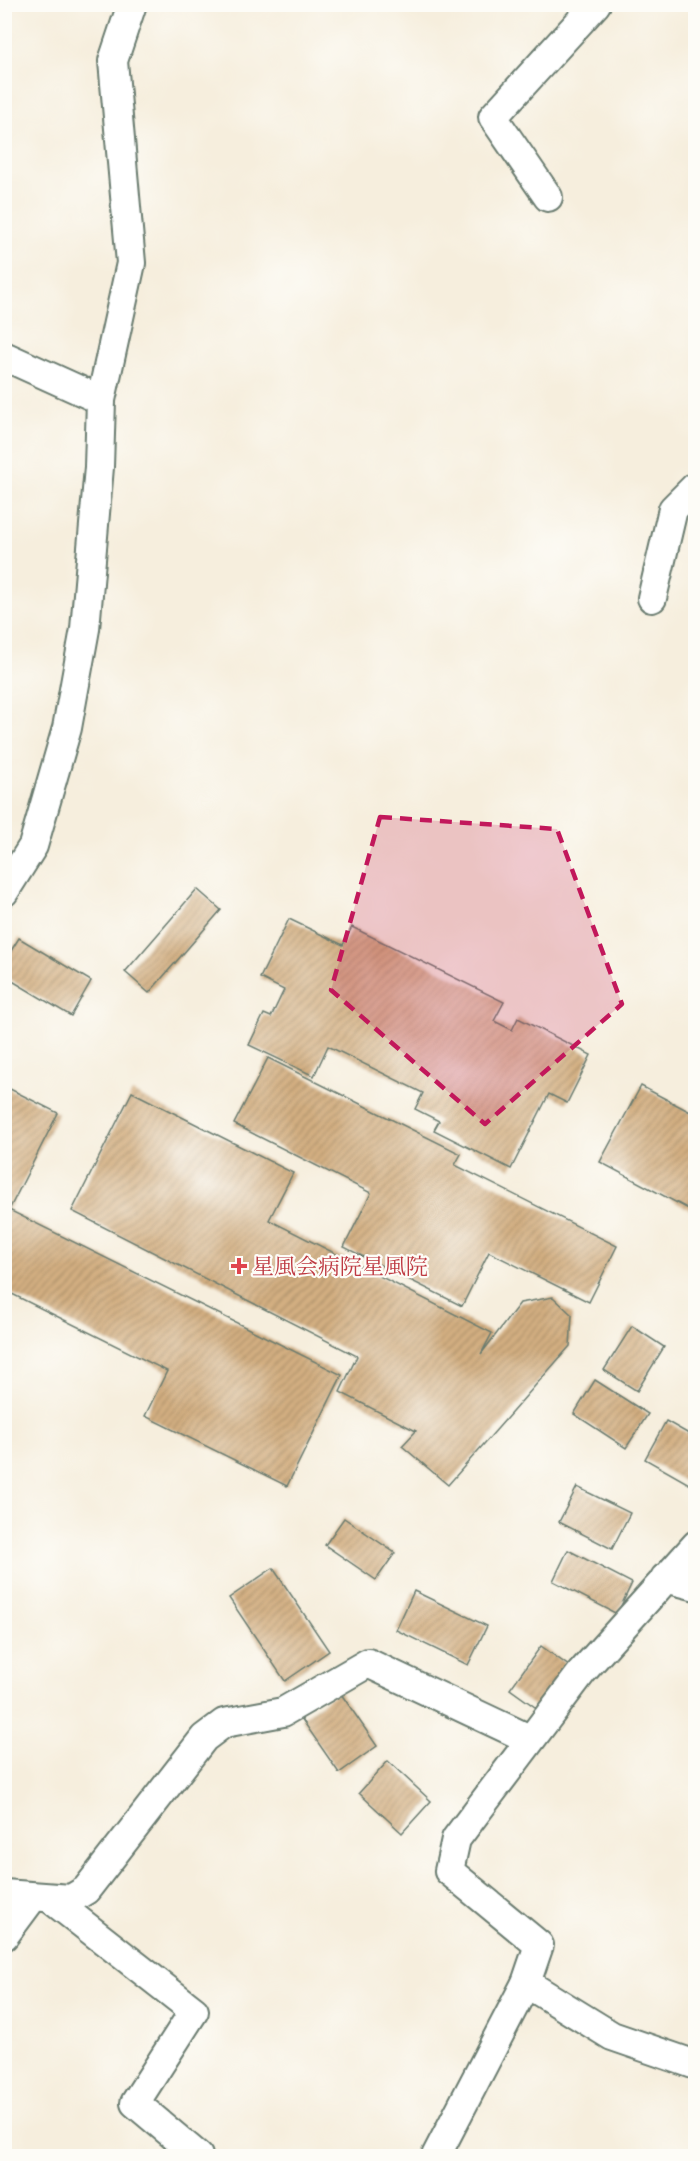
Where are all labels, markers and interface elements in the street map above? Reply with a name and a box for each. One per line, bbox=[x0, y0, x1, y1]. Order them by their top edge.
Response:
place label: 星風会病院星風院 bbox=[252, 1253, 428, 1281]
marker: 星風会病院星風院 bbox=[230, 1257, 248, 1275]

